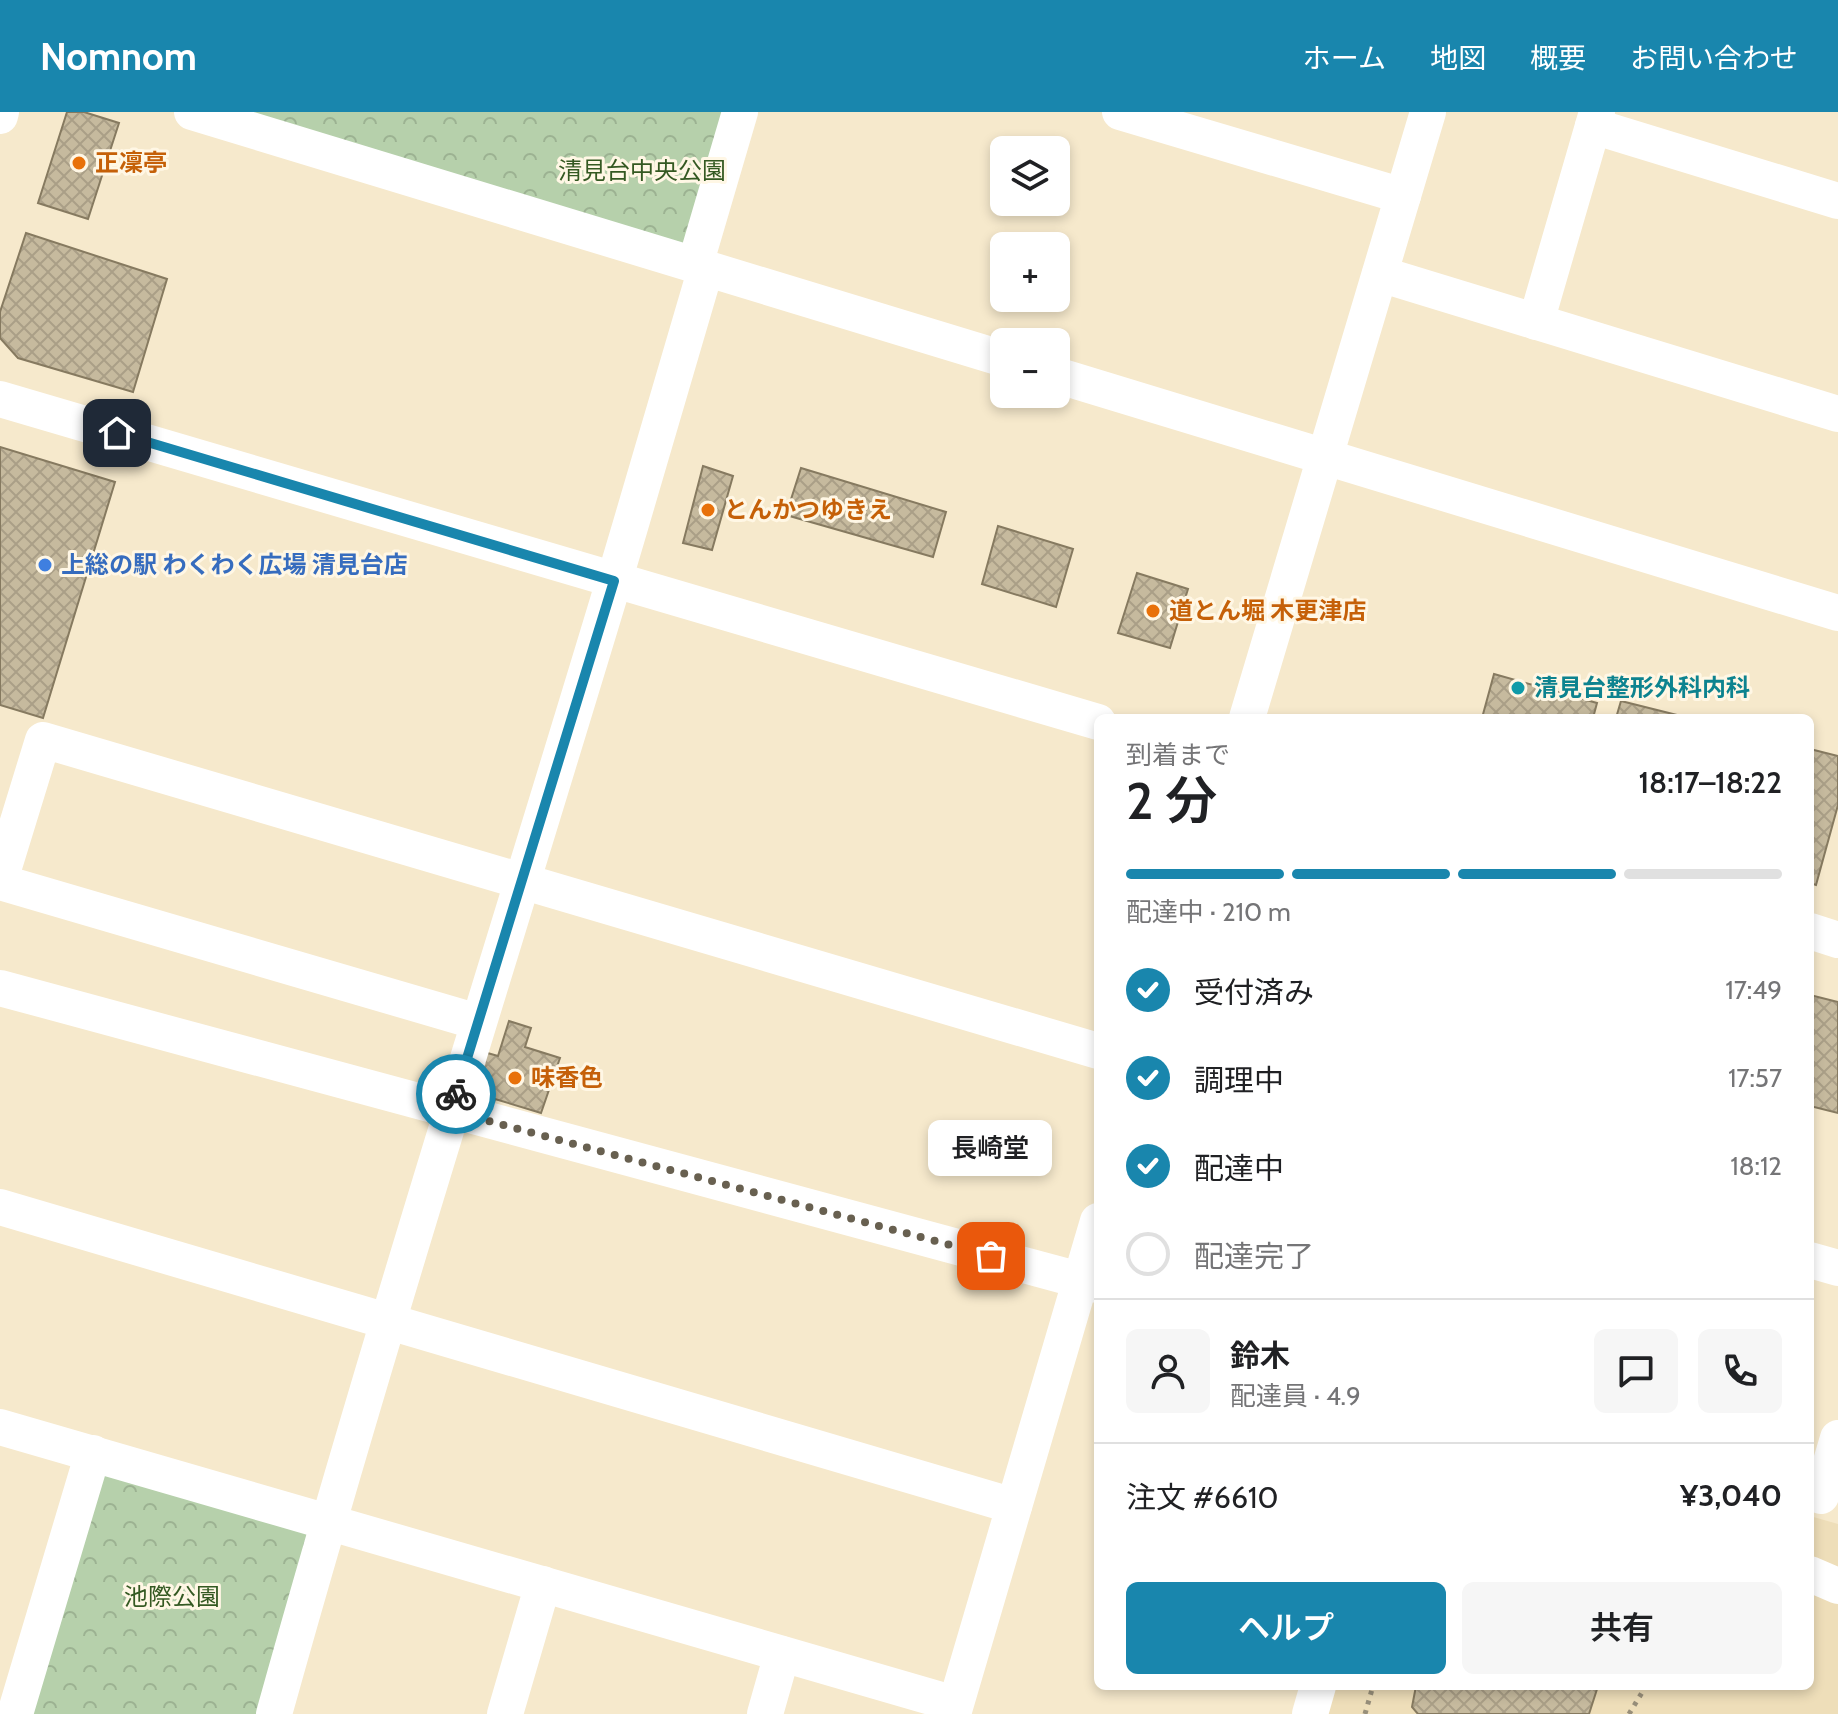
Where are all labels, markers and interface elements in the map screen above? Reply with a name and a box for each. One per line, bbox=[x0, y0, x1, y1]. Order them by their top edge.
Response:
text: Nomnom bbox=[40, 33, 197, 80]
text: ホーム bbox=[1303, 41, 1386, 75]
text: 地図 bbox=[1430, 41, 1486, 75]
text: 概要 bbox=[1530, 41, 1586, 75]
text: お問い合わせ bbox=[1630, 41, 1798, 75]
map controls bbox=[990, 136, 1070, 408]
button: layers bbox=[990, 136, 1070, 216]
place label: 正凜亭 bbox=[95, 148, 167, 177]
marker: 正凜亭 bbox=[70, 154, 88, 172]
park label: 清見台中央公園 bbox=[558, 156, 726, 185]
button: + bbox=[990, 232, 1070, 312]
button: − bbox=[990, 328, 1070, 408]
pin bbox=[83, 399, 151, 467]
icon: home bbox=[95, 411, 139, 455]
place label: とんかつゆきえ bbox=[724, 495, 892, 524]
marker: とんかつゆきえ bbox=[699, 501, 717, 519]
place label: 上総の駅 わくわく広場 清見台店 bbox=[61, 550, 408, 579]
marker: 上総の駅 わくわく広場 清見台店 bbox=[36, 556, 54, 574]
place label: 道とん堀 木更津店 bbox=[1169, 596, 1366, 625]
marker: 道とん堀 木更津店 bbox=[1144, 602, 1162, 620]
place label: 清見台整形外科内科 bbox=[1534, 673, 1750, 702]
marker: 清見台整形外科内科 bbox=[1509, 679, 1527, 697]
text: 到着まで bbox=[1126, 739, 1230, 771]
text: 18:17–18:22 bbox=[1638, 764, 1782, 801]
text: 2 分 bbox=[1126, 769, 1217, 832]
text: 配達中 · 210 m bbox=[1126, 896, 1291, 928]
icon: check bbox=[1126, 968, 1170, 1012]
text: 受付済み bbox=[1194, 974, 1314, 1011]
text: 17:49 bbox=[1725, 974, 1782, 1006]
courier bbox=[416, 1054, 496, 1134]
icon: check bbox=[1126, 1056, 1170, 1100]
text: 調理中 bbox=[1194, 1062, 1284, 1099]
text: 17:57 bbox=[1728, 1062, 1782, 1094]
place label: 味香色 bbox=[531, 1063, 603, 1092]
marker: 味香色 bbox=[506, 1069, 524, 1087]
icon: bike bbox=[434, 1072, 478, 1116]
callout: 長崎堂 bbox=[929, 1120, 1053, 1176]
text: 長崎堂 bbox=[951, 1132, 1029, 1164]
icon: check bbox=[1126, 1144, 1170, 1188]
text: 配達中 bbox=[1194, 1150, 1284, 1187]
text: 18:12 bbox=[1730, 1150, 1782, 1182]
pin bbox=[957, 1222, 1025, 1290]
icon: bag bbox=[969, 1234, 1013, 1278]
text: 配達完了 bbox=[1194, 1238, 1314, 1275]
button: person bbox=[1126, 1329, 1210, 1413]
button: chat bbox=[1594, 1329, 1678, 1413]
button: phone bbox=[1698, 1329, 1782, 1413]
text: 鈴木 bbox=[1230, 1337, 1290, 1374]
text: 配達員 · 4.9 bbox=[1230, 1380, 1361, 1412]
text: ¥3,040 bbox=[1680, 1477, 1782, 1514]
text: 注文 #6610 bbox=[1126, 1479, 1278, 1516]
park label: 池際公園 bbox=[124, 1582, 220, 1611]
button: ヘルプ bbox=[1126, 1582, 1446, 1674]
button: 共有 bbox=[1462, 1582, 1782, 1674]

